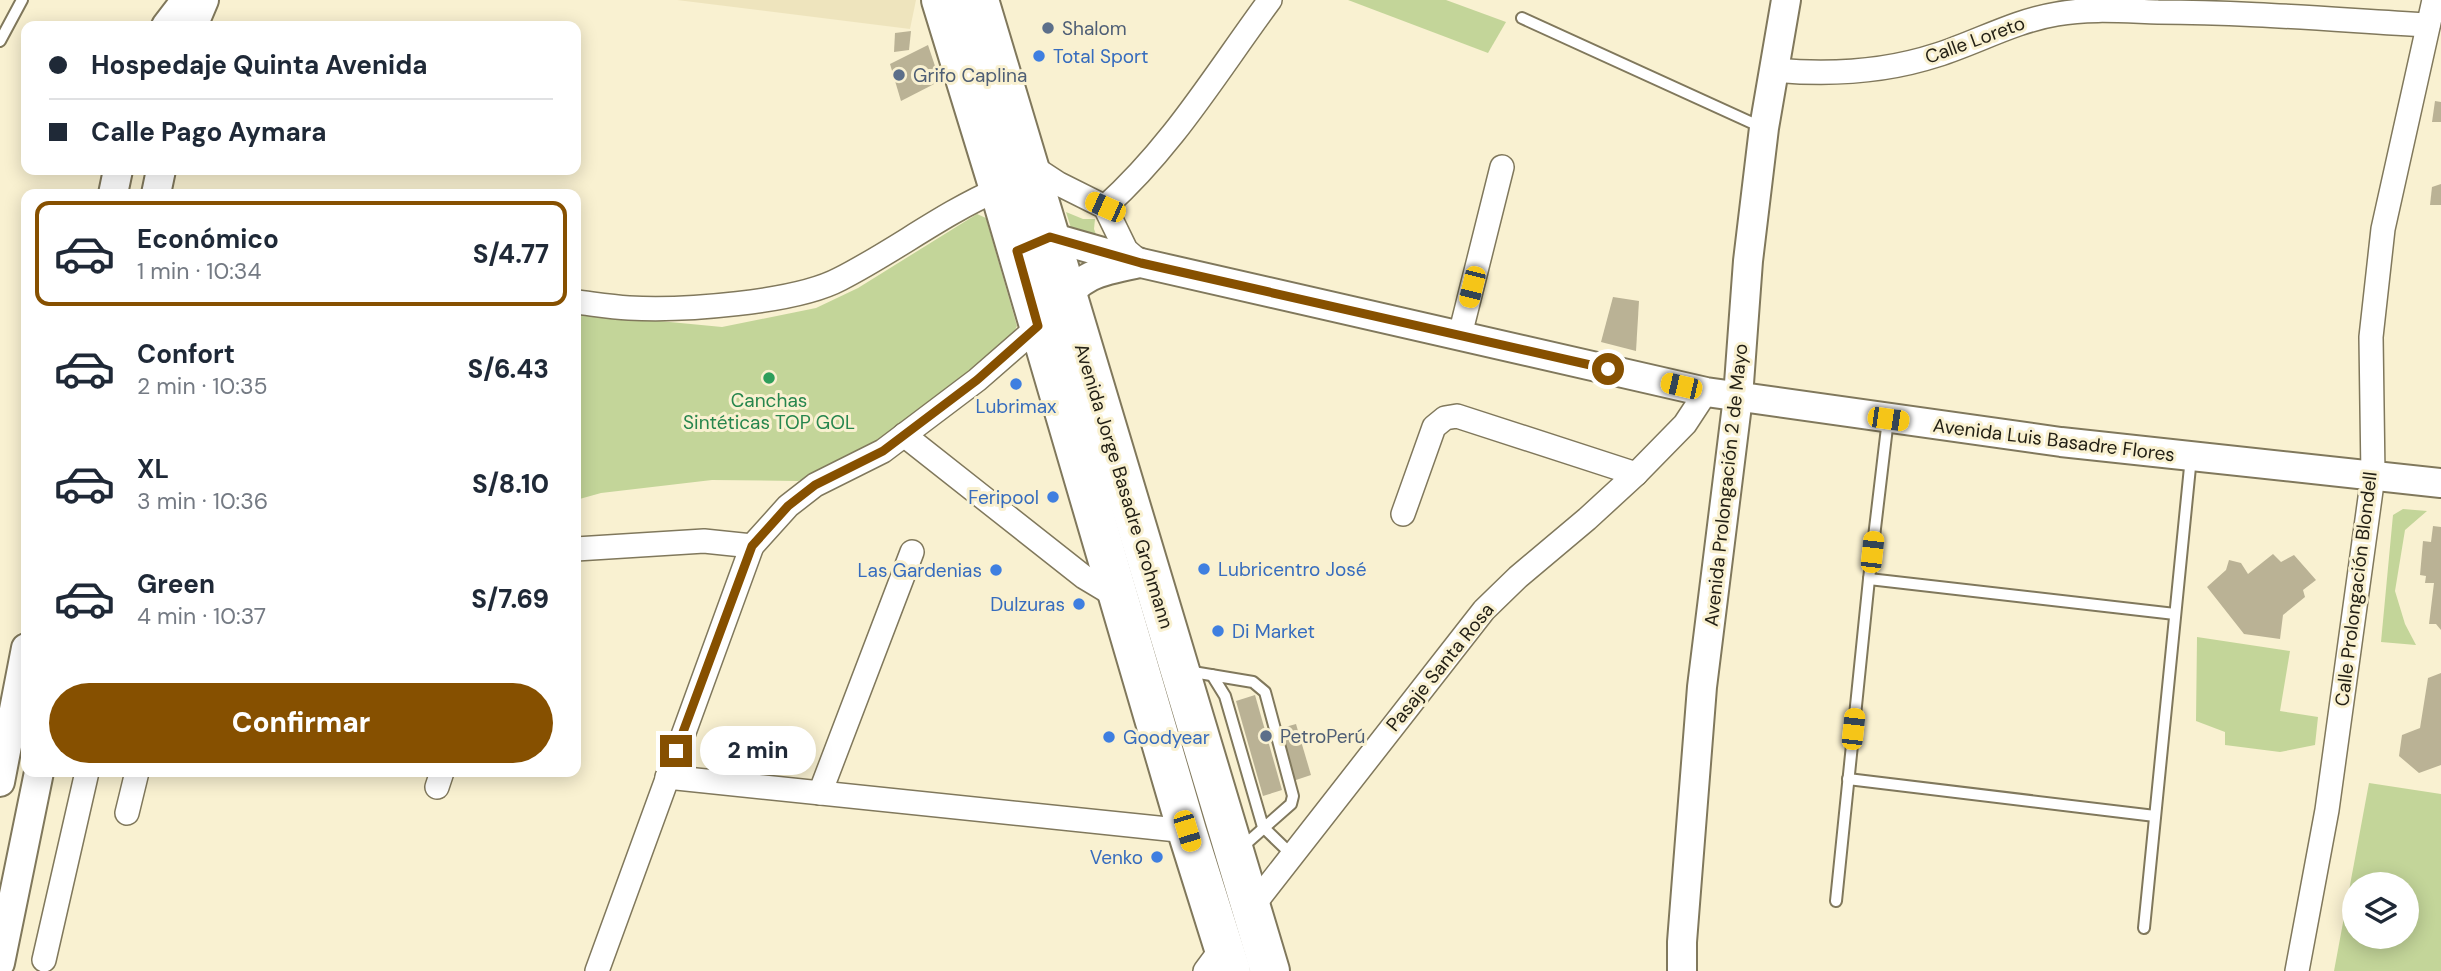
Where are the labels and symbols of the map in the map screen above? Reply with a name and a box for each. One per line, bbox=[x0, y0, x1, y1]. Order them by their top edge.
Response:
street label: Calle Loreto bbox=[1922, 10, 2028, 70]
place label: Shalom bbox=[1062, 16, 1127, 41]
marker: Shalom bbox=[1040, 20, 1056, 36]
place label: Total Sport bbox=[1053, 44, 1149, 69]
marker: Total Sport bbox=[1031, 48, 1047, 64]
place label: Grifo Caplina bbox=[913, 63, 1027, 88]
marker: Grifo Caplina bbox=[891, 67, 907, 83]
car bbox=[1082, 189, 1129, 225]
car bbox=[1457, 264, 1488, 310]
street label: Avenida Jorge Basadre Grohmann bbox=[1069, 340, 1179, 632]
street label: Avenida Prolongación 2 de Mayo bbox=[1699, 342, 1753, 628]
route start bbox=[1592, 353, 1624, 385]
marker: Canchas Sintéticas TOP GOL bbox=[761, 370, 777, 386]
car bbox=[1659, 371, 1704, 401]
marker: Lubrimax bbox=[1008, 376, 1024, 392]
place label: Canchas Sintéticas TOP GOL bbox=[683, 388, 855, 435]
place label: Lubrimax bbox=[975, 394, 1057, 419]
car bbox=[1866, 406, 1911, 432]
street label: Avenida Luis Basadre Flores bbox=[1932, 413, 2176, 467]
street label: Calle Prolongación Blondell bbox=[2329, 470, 2383, 708]
place label: Feripool bbox=[968, 485, 1039, 510]
marker: Feripool bbox=[1045, 489, 1061, 505]
car bbox=[1860, 530, 1885, 574]
place label: Lubricentro José bbox=[1218, 557, 1367, 582]
place label: Las Gardenias bbox=[858, 558, 982, 583]
marker: Lubricentro José bbox=[1196, 561, 1212, 577]
marker: Las Gardenias bbox=[988, 562, 1004, 578]
place label: Dulzuras bbox=[990, 592, 1065, 617]
marker: Dulzuras bbox=[1071, 596, 1087, 612]
street label: Pasaje Santa Rosa bbox=[1381, 598, 1499, 736]
place label: Di Market bbox=[1232, 619, 1315, 644]
marker: Di Market bbox=[1210, 623, 1226, 639]
car bbox=[1841, 707, 1866, 751]
place label: PetroPerú bbox=[1280, 724, 1366, 749]
place label: Goodyear bbox=[1123, 725, 1210, 750]
callout: 2 min bbox=[700, 726, 816, 776]
marker: PetroPerú bbox=[1258, 728, 1274, 744]
marker: Goodyear bbox=[1101, 729, 1117, 745]
route end bbox=[660, 735, 692, 767]
car bbox=[1171, 808, 1204, 854]
place label: Venko bbox=[1090, 845, 1143, 870]
marker: Venko bbox=[1149, 849, 1165, 865]

